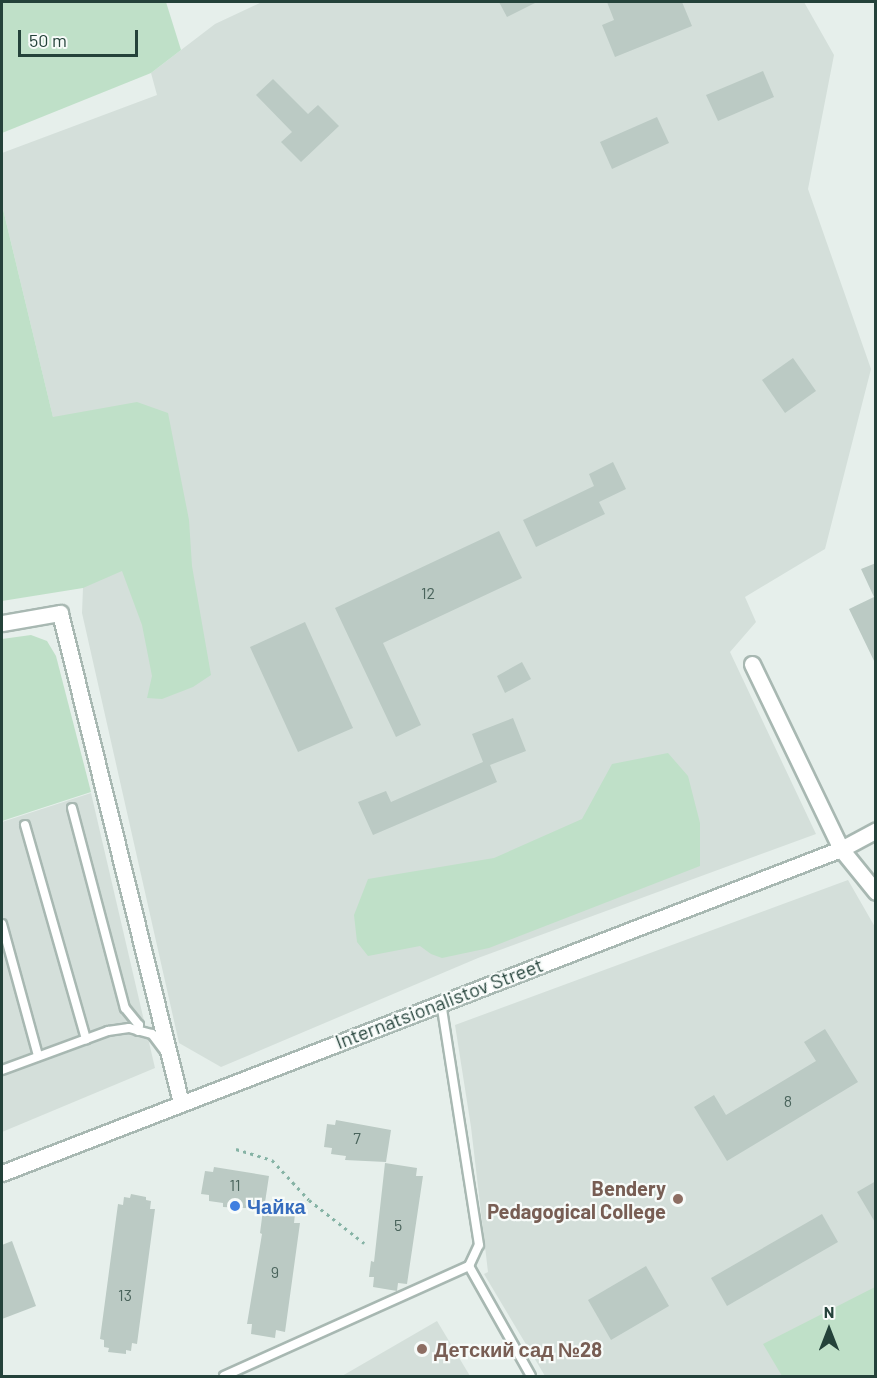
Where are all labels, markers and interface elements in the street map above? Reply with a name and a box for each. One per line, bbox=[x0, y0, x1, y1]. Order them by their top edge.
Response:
scale bar bbox=[21, 18, 141, 56]
text: 50 m bbox=[29, 29, 67, 51]
house number: 12 bbox=[421, 583, 435, 603]
street label: Internatsionalistov Street bbox=[332, 952, 546, 1054]
house number: 8 bbox=[784, 1091, 792, 1111]
house number: 7 bbox=[353, 1128, 361, 1148]
house number: 11 bbox=[229, 1175, 241, 1195]
place label: Bendery Pedagogical College bbox=[487, 1176, 666, 1223]
marker: Bendery Pedagogical College bbox=[671, 1192, 685, 1206]
place label: Чайка bbox=[247, 1194, 306, 1218]
marker: Чайка bbox=[228, 1199, 242, 1213]
house number: 5 bbox=[394, 1215, 402, 1235]
house number: 9 bbox=[271, 1262, 279, 1282]
house number: 13 bbox=[118, 1285, 132, 1305]
north arrow bbox=[799, 1300, 859, 1360]
text: N bbox=[824, 1302, 834, 1321]
place label: Детский сад №28 bbox=[434, 1337, 602, 1361]
marker: Детский сад №28 bbox=[415, 1342, 429, 1356]

